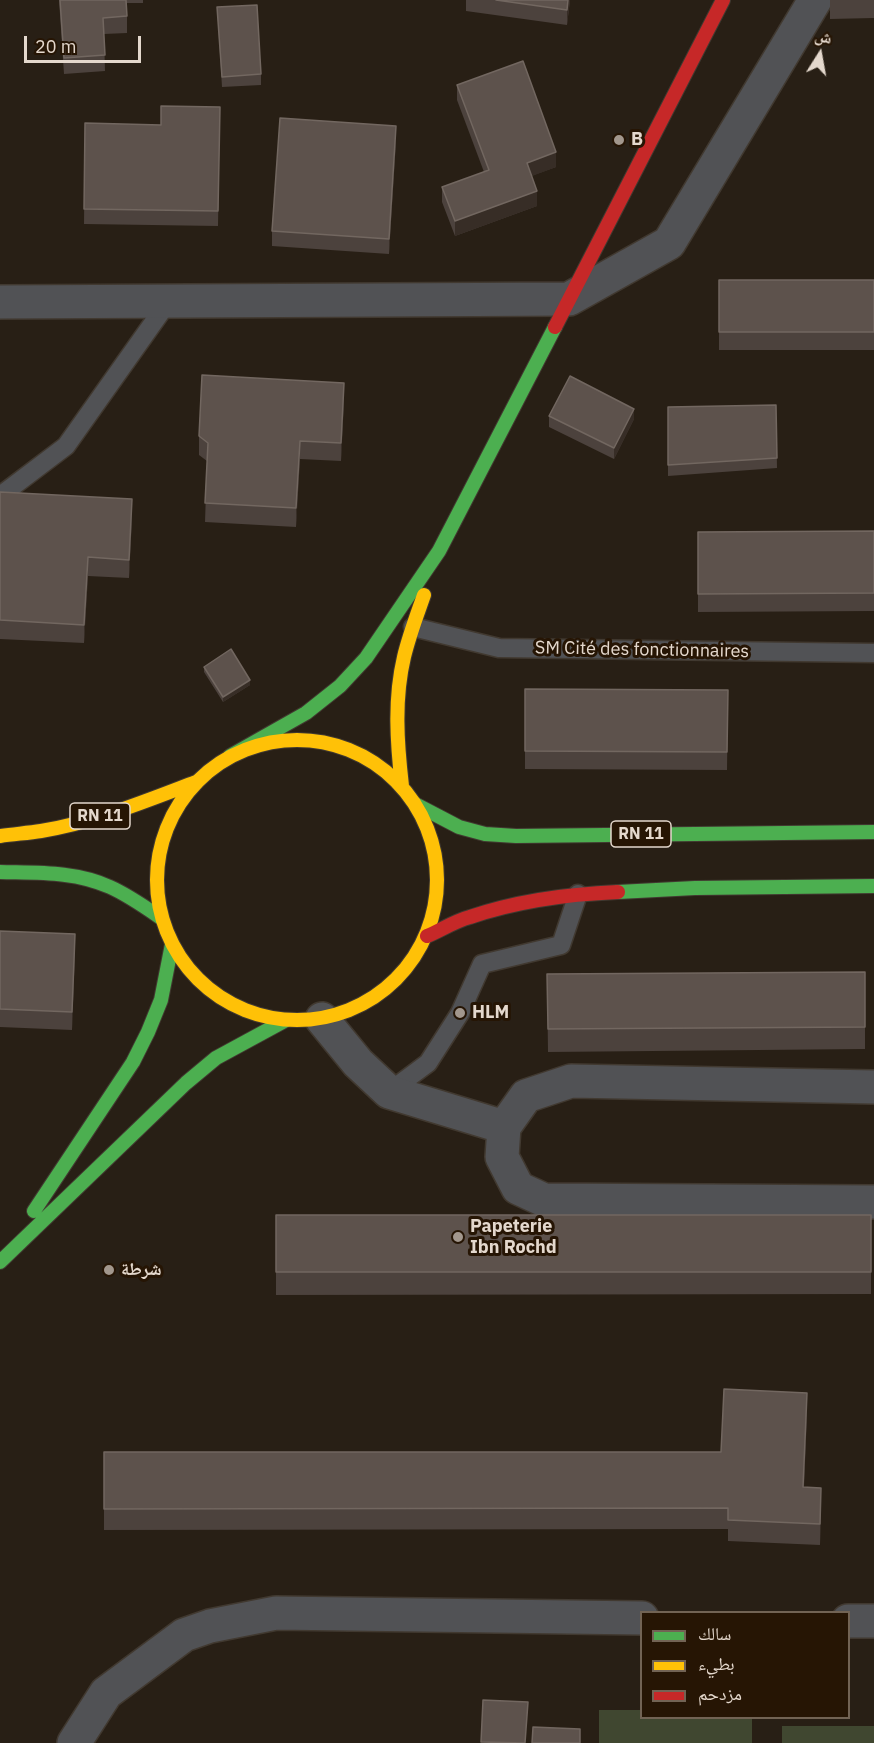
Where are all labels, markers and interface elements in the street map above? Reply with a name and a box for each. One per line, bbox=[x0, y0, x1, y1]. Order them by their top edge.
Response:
scale bar bbox=[27, 24, 144, 62]
north arrow bbox=[790, 24, 850, 84]
text: ش bbox=[813, 25, 834, 48]
text: 20 m bbox=[35, 35, 77, 58]
place label: B bbox=[631, 129, 643, 151]
marker: B bbox=[612, 133, 626, 147]
street label: SM Cité des fonctionnaires bbox=[535, 637, 749, 663]
road number: RN 11 bbox=[70, 803, 130, 829]
road number: RN 11 bbox=[611, 821, 671, 847]
place label: HLM bbox=[472, 1002, 509, 1024]
marker: HLM bbox=[453, 1006, 467, 1020]
place label: Papeterie Ibn Rochd bbox=[470, 1216, 557, 1258]
marker: Papeterie Ibn Rochd bbox=[451, 1230, 465, 1244]
place label: شرطة bbox=[121, 1259, 162, 1281]
marker: شرطة bbox=[102, 1263, 116, 1277]
legend bbox=[640, 1611, 850, 1719]
text: سالك bbox=[698, 1622, 731, 1645]
text: بطيء bbox=[698, 1652, 735, 1675]
text: مزدحم bbox=[698, 1682, 742, 1705]

